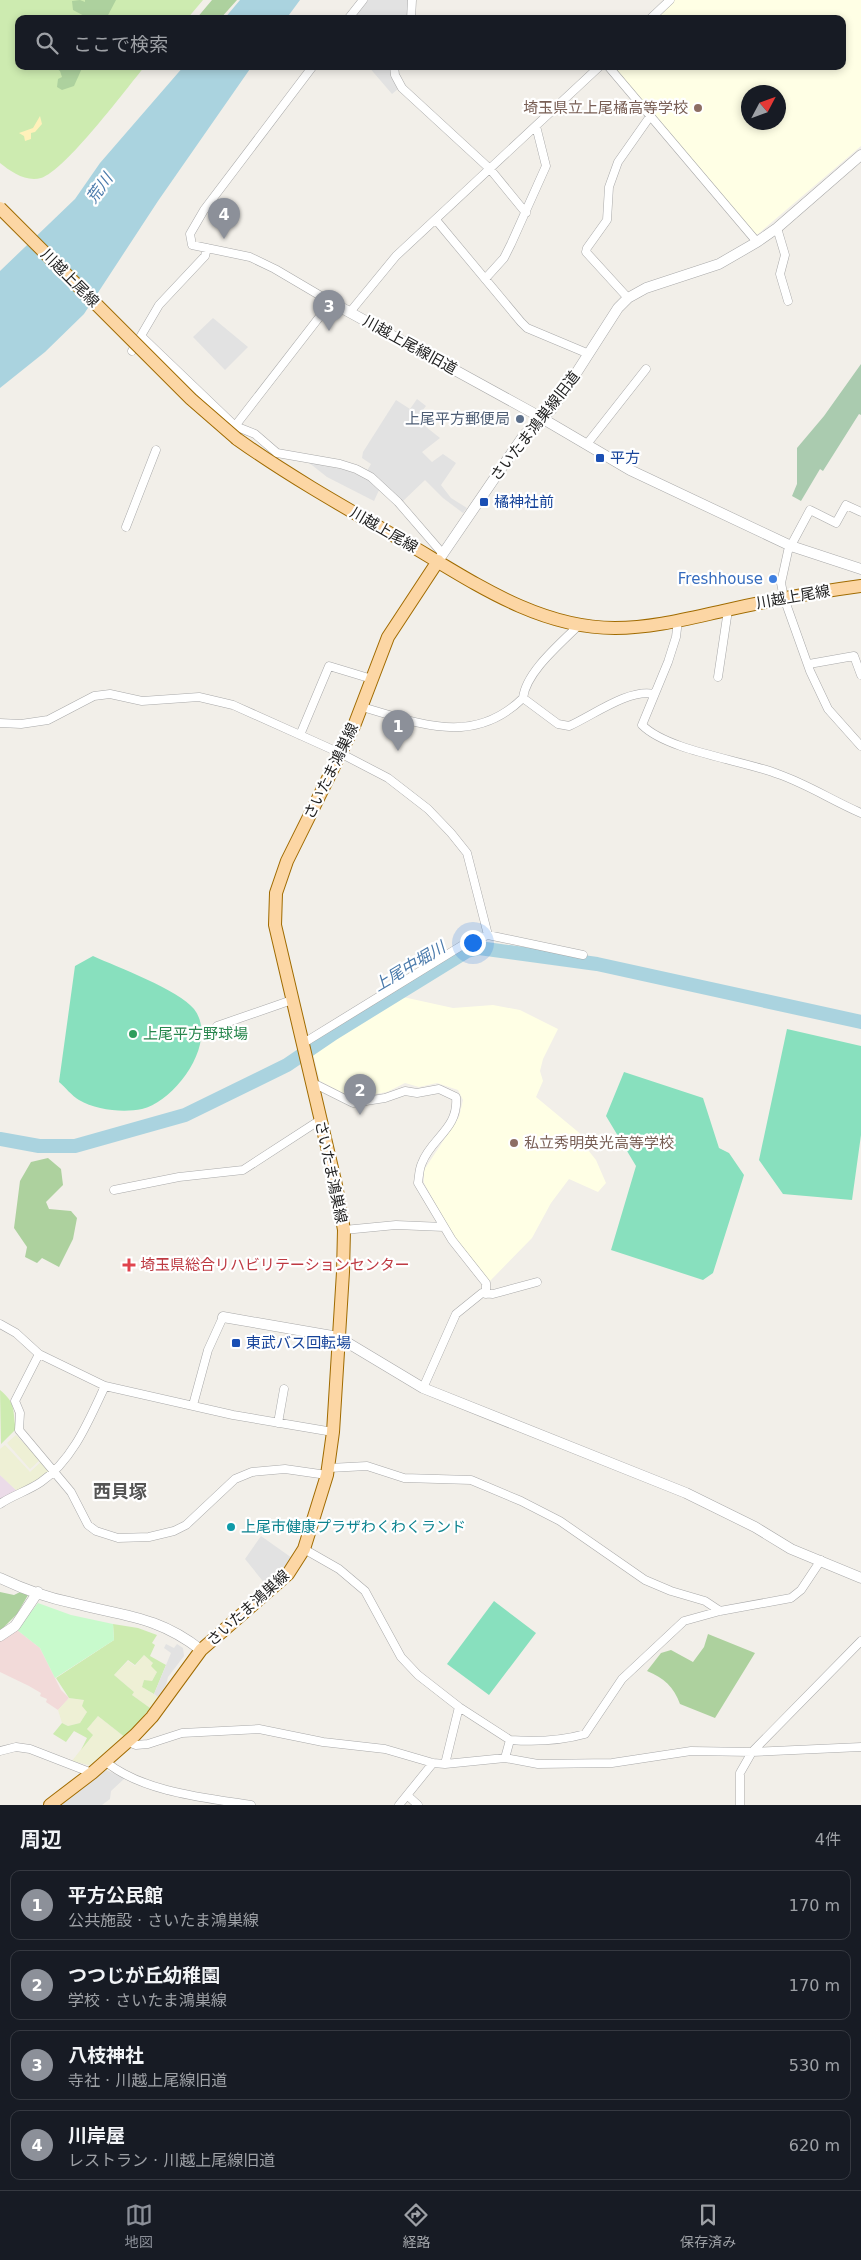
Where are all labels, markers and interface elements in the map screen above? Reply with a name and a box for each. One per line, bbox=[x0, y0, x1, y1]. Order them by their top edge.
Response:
search box bbox=[15, 15, 846, 70]
icon: search bbox=[33, 29, 61, 57]
text: ここで検索 bbox=[73, 33, 168, 55]
north arrow bbox=[741, 85, 786, 130]
place label: 埼玉県立上尾橘高等学校 bbox=[523, 99, 688, 117]
marker: 埼玉県立上尾橘高等学校 bbox=[692, 102, 704, 114]
water label: 荒川 bbox=[82, 168, 118, 207]
pin: 4 bbox=[208, 198, 240, 239]
street label: 川越上尾線 bbox=[37, 245, 103, 311]
pin: 3 bbox=[313, 290, 345, 331]
street label: 川越上尾線旧道 bbox=[360, 312, 460, 378]
street label: さいたま鴻巣線旧道 bbox=[486, 367, 584, 485]
place label: 上尾平方郵便局 bbox=[405, 410, 510, 428]
marker: 上尾平方郵便局 bbox=[514, 413, 526, 425]
place label: 平方 bbox=[610, 449, 640, 467]
marker: 平方 bbox=[594, 452, 606, 464]
place label: 橘神社前 bbox=[494, 493, 554, 511]
marker: 橘神社前 bbox=[478, 496, 490, 508]
street label: 川越上尾線 bbox=[347, 503, 421, 557]
place label: Freshhouse bbox=[678, 570, 763, 588]
marker: Freshhouse bbox=[767, 573, 779, 585]
street label: 川越上尾線 bbox=[754, 582, 832, 612]
pin: 1 bbox=[382, 710, 414, 751]
street label: さいたま鴻巣線 bbox=[300, 720, 362, 822]
your location bbox=[460, 930, 486, 956]
water label: 上尾中堀川 bbox=[370, 937, 450, 995]
place label: 上尾平方野球場 bbox=[143, 1025, 248, 1043]
marker: 上尾平方野球場 bbox=[127, 1028, 139, 1040]
pin: 2 bbox=[344, 1074, 376, 1115]
street label: さいたま鴻巣線 bbox=[311, 1119, 351, 1225]
place label: 私立秀明英光高等学校 bbox=[524, 1134, 674, 1152]
marker: 私立秀明英光高等学校 bbox=[508, 1137, 520, 1149]
place label: 埼玉県総合リハビリテーションセンター bbox=[140, 1256, 410, 1274]
marker: 埼玉県総合リハビリテーションセンター bbox=[122, 1258, 136, 1272]
place label: 東武バス回転場 bbox=[246, 1334, 351, 1352]
marker: 東武バス回転場 bbox=[230, 1337, 242, 1349]
district label: 西貝塚 bbox=[93, 1481, 147, 1502]
place label: 上尾市健康プラザわくわくランド bbox=[241, 1518, 466, 1536]
marker: 上尾市健康プラザわくわくランド bbox=[225, 1521, 237, 1533]
street label: さいたま鴻巣線 bbox=[203, 1566, 293, 1650]
text: 周辺 bbox=[20, 1828, 62, 1852]
text: 4件 bbox=[815, 1830, 841, 1849]
text: 平方公民館 bbox=[68, 1884, 163, 1906]
text: 1 bbox=[31, 1896, 43, 1915]
text: 170 m bbox=[789, 1896, 840, 1915]
text: 公共施設 · さいたま鴻巣線 bbox=[68, 1911, 259, 1930]
text: つつじが丘幼稚園 bbox=[68, 1964, 220, 1986]
text: 2 bbox=[31, 1976, 43, 1995]
text: 170 m bbox=[789, 1976, 840, 1995]
text: 学校 · さいたま鴻巣線 bbox=[68, 1991, 227, 2010]
text: 八枝神社 bbox=[68, 2044, 144, 2066]
text: 3 bbox=[31, 2056, 43, 2075]
text: 530 m bbox=[789, 2056, 840, 2075]
text: 寺社 · 川越上尾線旧道 bbox=[68, 2071, 227, 2090]
text: 川岸屋 bbox=[68, 2124, 125, 2146]
text: 4 bbox=[31, 2136, 43, 2155]
text: 620 m bbox=[789, 2136, 840, 2155]
text: レストラン · 川越上尾線旧道 bbox=[68, 2151, 275, 2170]
tab: 地図 bbox=[125, 2201, 153, 2251]
tab: 経路 bbox=[402, 2201, 430, 2251]
tab: 保存済み bbox=[680, 2201, 736, 2251]

